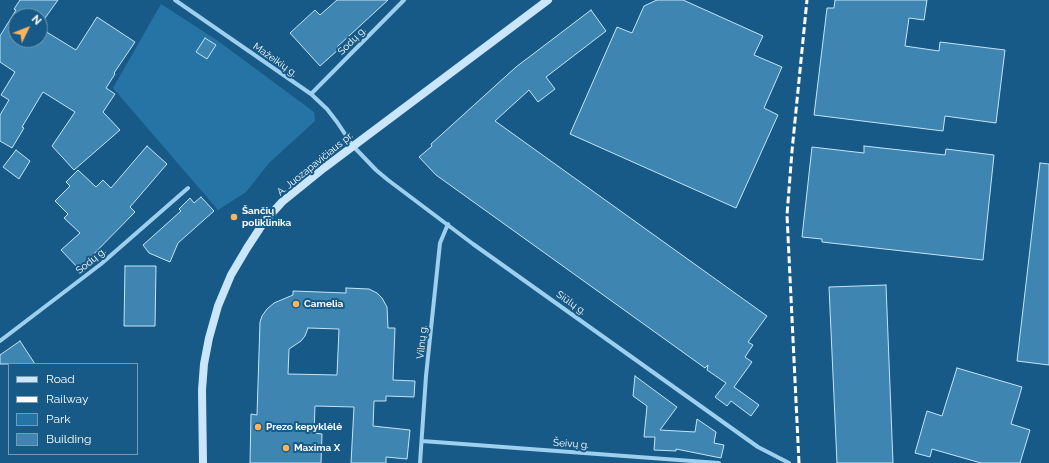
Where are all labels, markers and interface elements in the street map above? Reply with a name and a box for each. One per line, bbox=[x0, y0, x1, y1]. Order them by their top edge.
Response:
north arrow bbox=[8, 8, 48, 48]
text: N bbox=[29, 13, 44, 28]
street label: Sodų g. bbox=[335, 24, 369, 58]
street label: Mažeikių g. bbox=[251, 40, 299, 80]
street label: A. Juozapavičiaus pr. bbox=[275, 130, 355, 198]
place label: Šančių poliklinika bbox=[242, 205, 291, 228]
marker: Šančių poliklinika bbox=[229, 212, 239, 222]
street label: Sodų g. bbox=[74, 245, 108, 277]
street label: Siūlų g. bbox=[554, 288, 588, 318]
place label: Camelia bbox=[304, 298, 343, 310]
marker: Camelia bbox=[291, 299, 301, 309]
street label: Vilnų g. bbox=[414, 324, 430, 360]
legend bbox=[8, 363, 138, 455]
text: Road bbox=[46, 372, 75, 386]
text: Railway bbox=[46, 392, 88, 406]
text: Park bbox=[46, 412, 71, 426]
place label: Prezo kepyklėlė bbox=[266, 421, 342, 433]
marker: Prezo kepyklėlė bbox=[253, 422, 263, 432]
text: Building bbox=[46, 432, 92, 446]
street label: Šeivų g. bbox=[553, 437, 589, 451]
place label: Maxima X bbox=[294, 442, 340, 454]
marker: Maxima X bbox=[281, 443, 291, 453]

